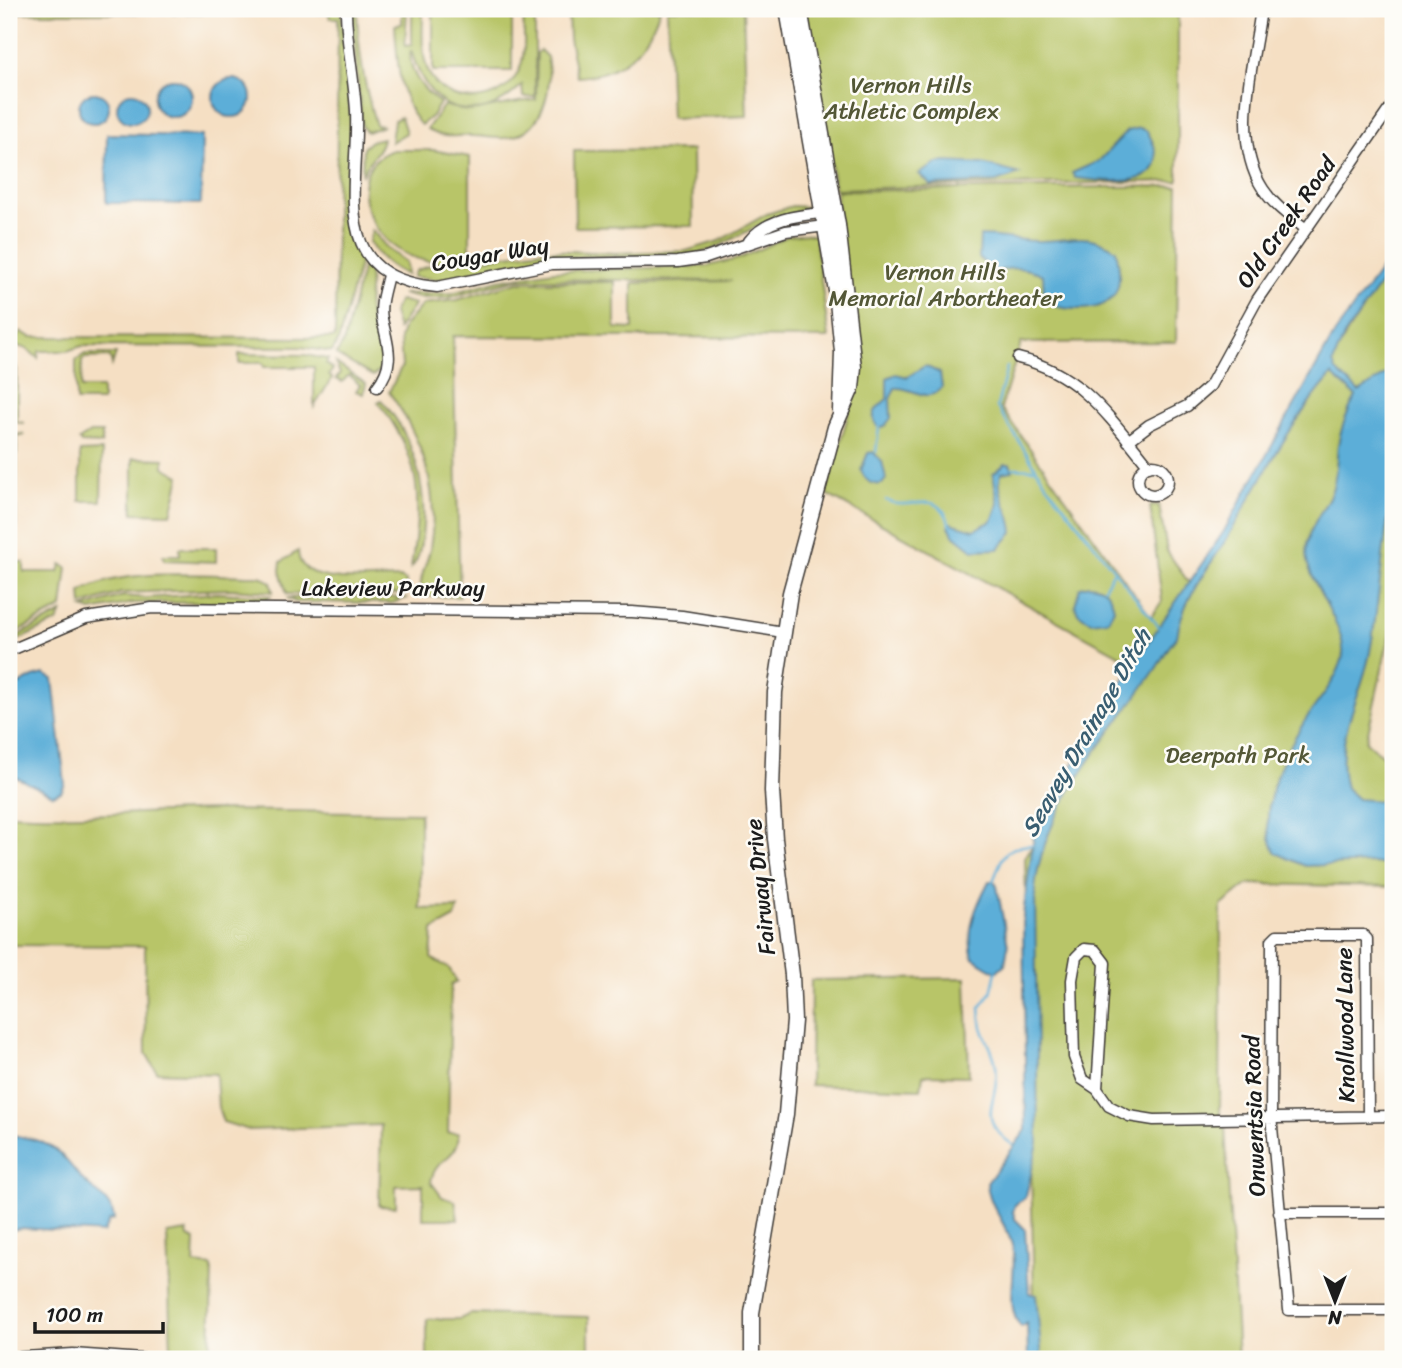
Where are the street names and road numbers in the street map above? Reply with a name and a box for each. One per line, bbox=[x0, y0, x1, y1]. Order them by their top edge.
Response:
street label: Old Creek Road bbox=[1225, 146, 1348, 297]
street label: Cougar Way bbox=[429, 225, 552, 284]
street label: Lakeview Parkway bbox=[301, 568, 485, 609]
street label: Fairway Drive bbox=[733, 816, 788, 957]
street label: Knollwood Lane bbox=[1324, 947, 1367, 1103]
street label: Onwentsia Road bbox=[1231, 1033, 1278, 1197]

